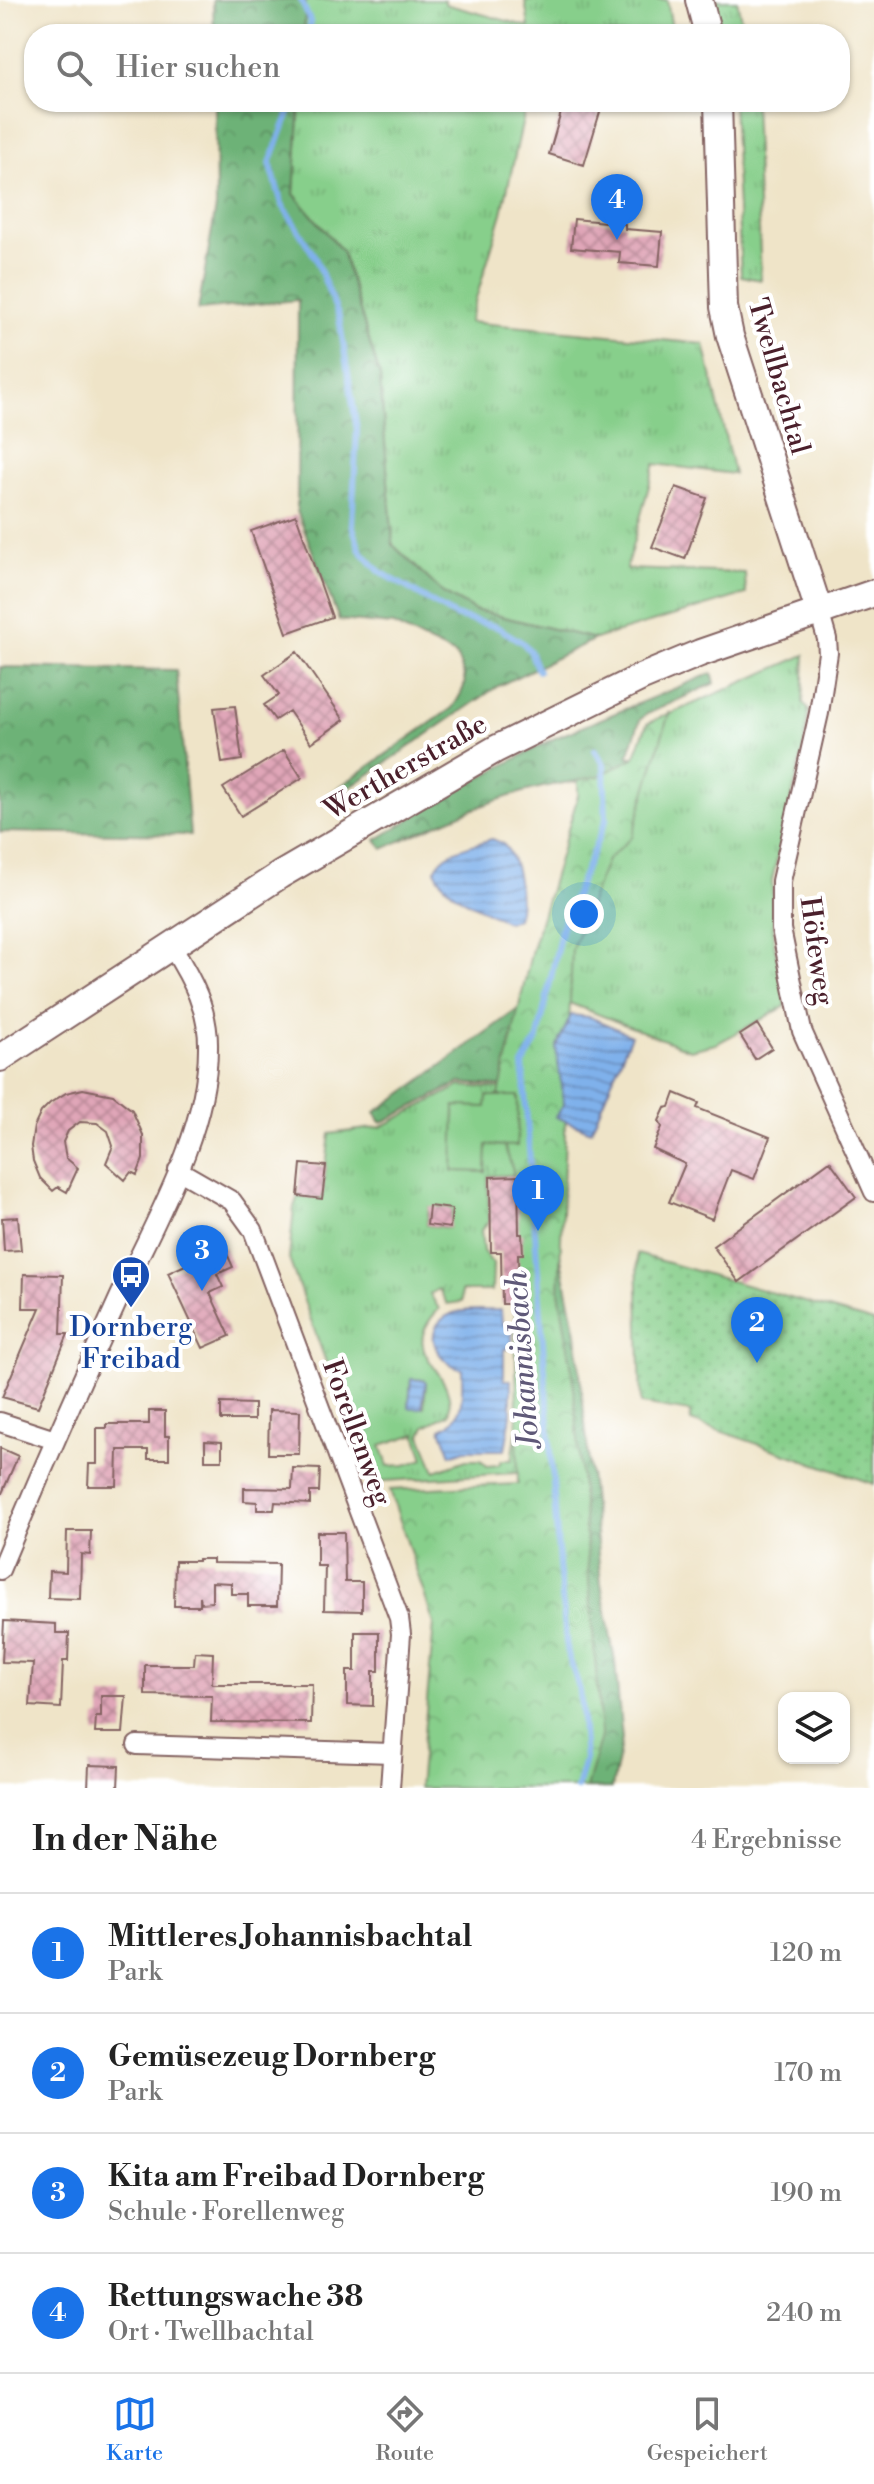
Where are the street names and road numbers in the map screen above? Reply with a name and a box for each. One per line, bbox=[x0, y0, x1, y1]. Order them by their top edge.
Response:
street label: Twellbachtal bbox=[740, 294, 818, 458]
street label: Wertherstraße bbox=[317, 707, 493, 829]
street label: Höfeweg bbox=[792, 895, 842, 1008]
street label: Forellenweg bbox=[314, 1354, 399, 1511]

